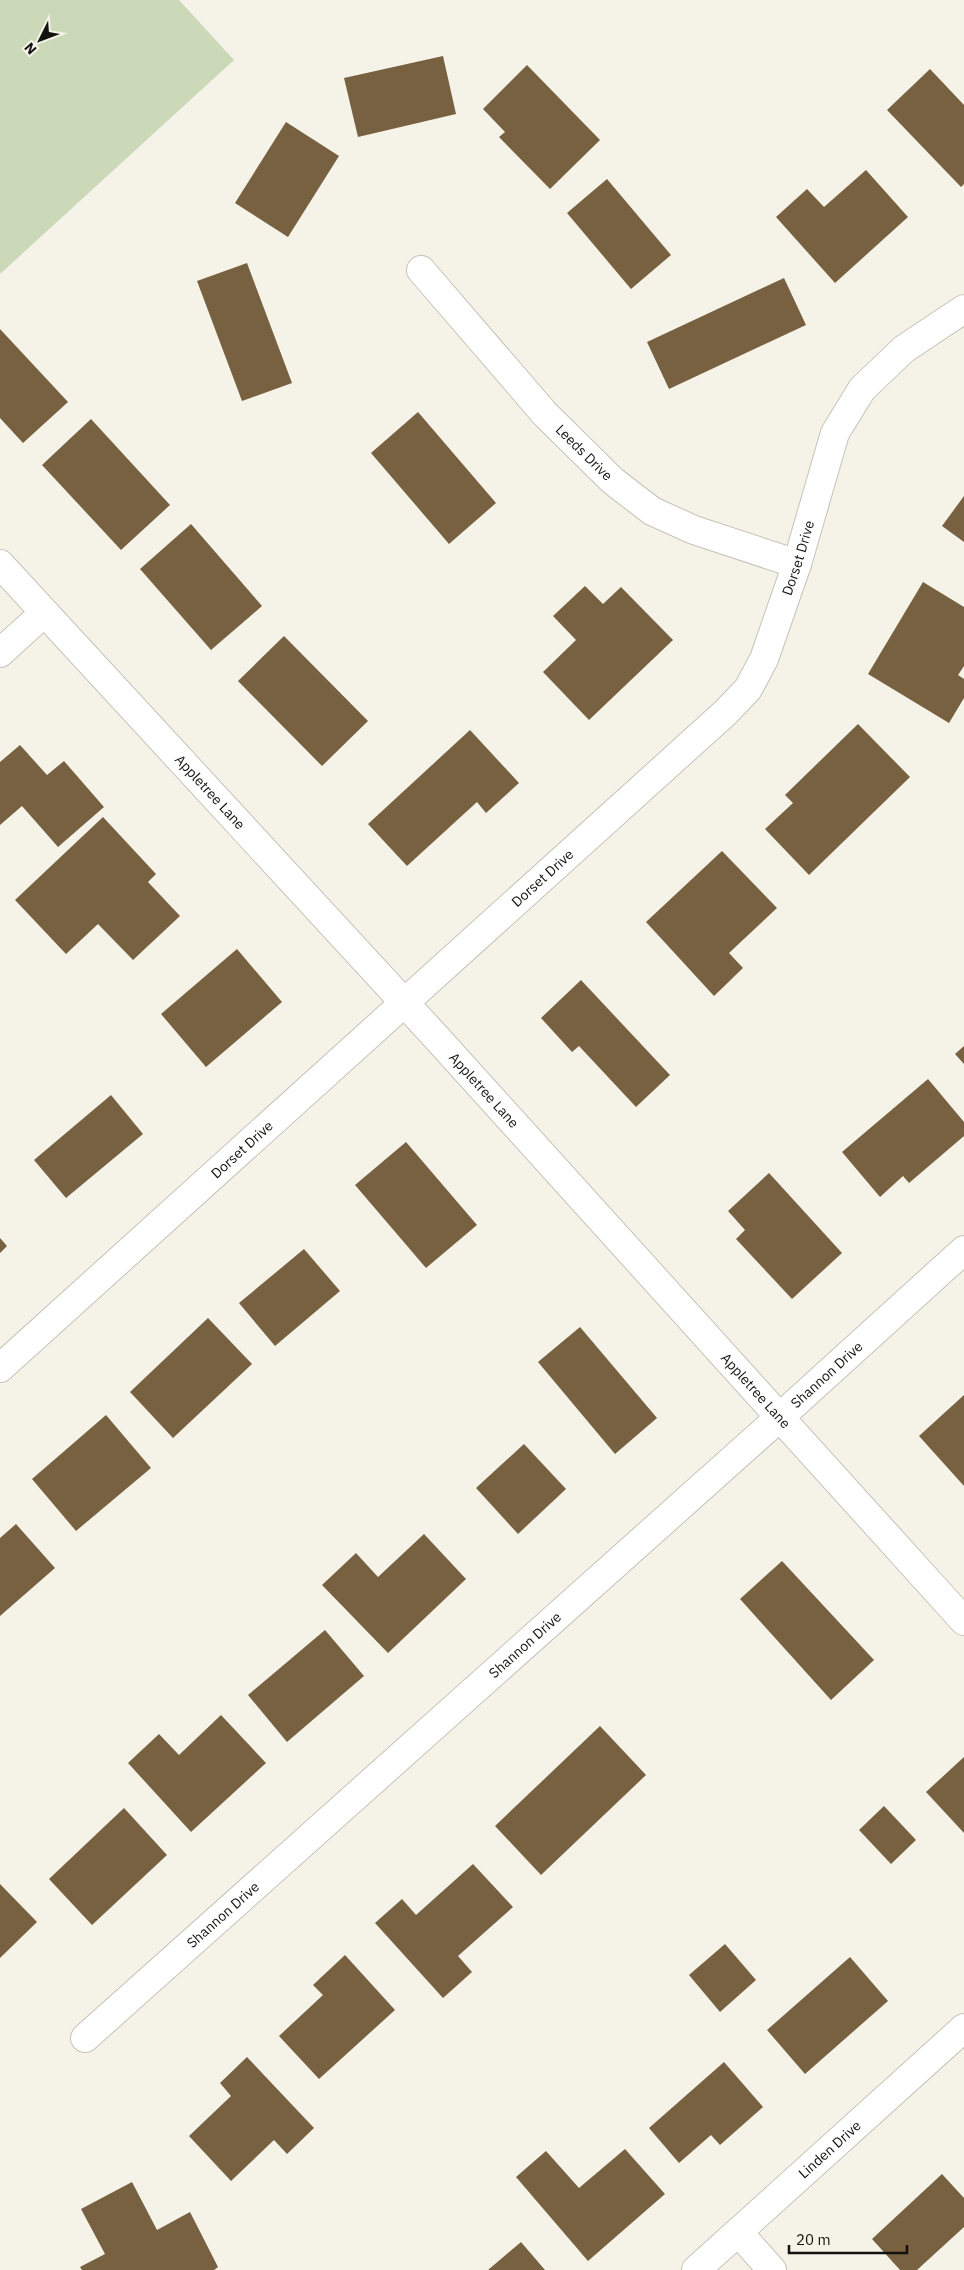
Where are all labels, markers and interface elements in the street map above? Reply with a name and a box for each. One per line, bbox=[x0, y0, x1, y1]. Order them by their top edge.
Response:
north arrow bbox=[15, 15, 65, 65]
text: N bbox=[20, 39, 40, 58]
street label: Leeds Drive bbox=[552, 421, 617, 485]
street label: Dorset Drive bbox=[778, 518, 818, 598]
street label: Appletree Lane bbox=[171, 751, 249, 833]
street label: Dorset Drive bbox=[508, 845, 577, 911]
street label: Appletree Lane bbox=[445, 1049, 523, 1132]
street label: Dorset Drive bbox=[207, 1117, 277, 1182]
street label: Shannon Drive bbox=[787, 1337, 867, 1412]
street label: Appletree Lane bbox=[717, 1349, 795, 1432]
street label: Shannon Drive bbox=[485, 1608, 565, 1682]
street label: Shannon Drive bbox=[183, 1877, 263, 1952]
street label: Linden Drive bbox=[795, 2116, 865, 2182]
scale bar bbox=[789, 2222, 906, 2254]
text: 20 m bbox=[796, 2230, 831, 2249]

